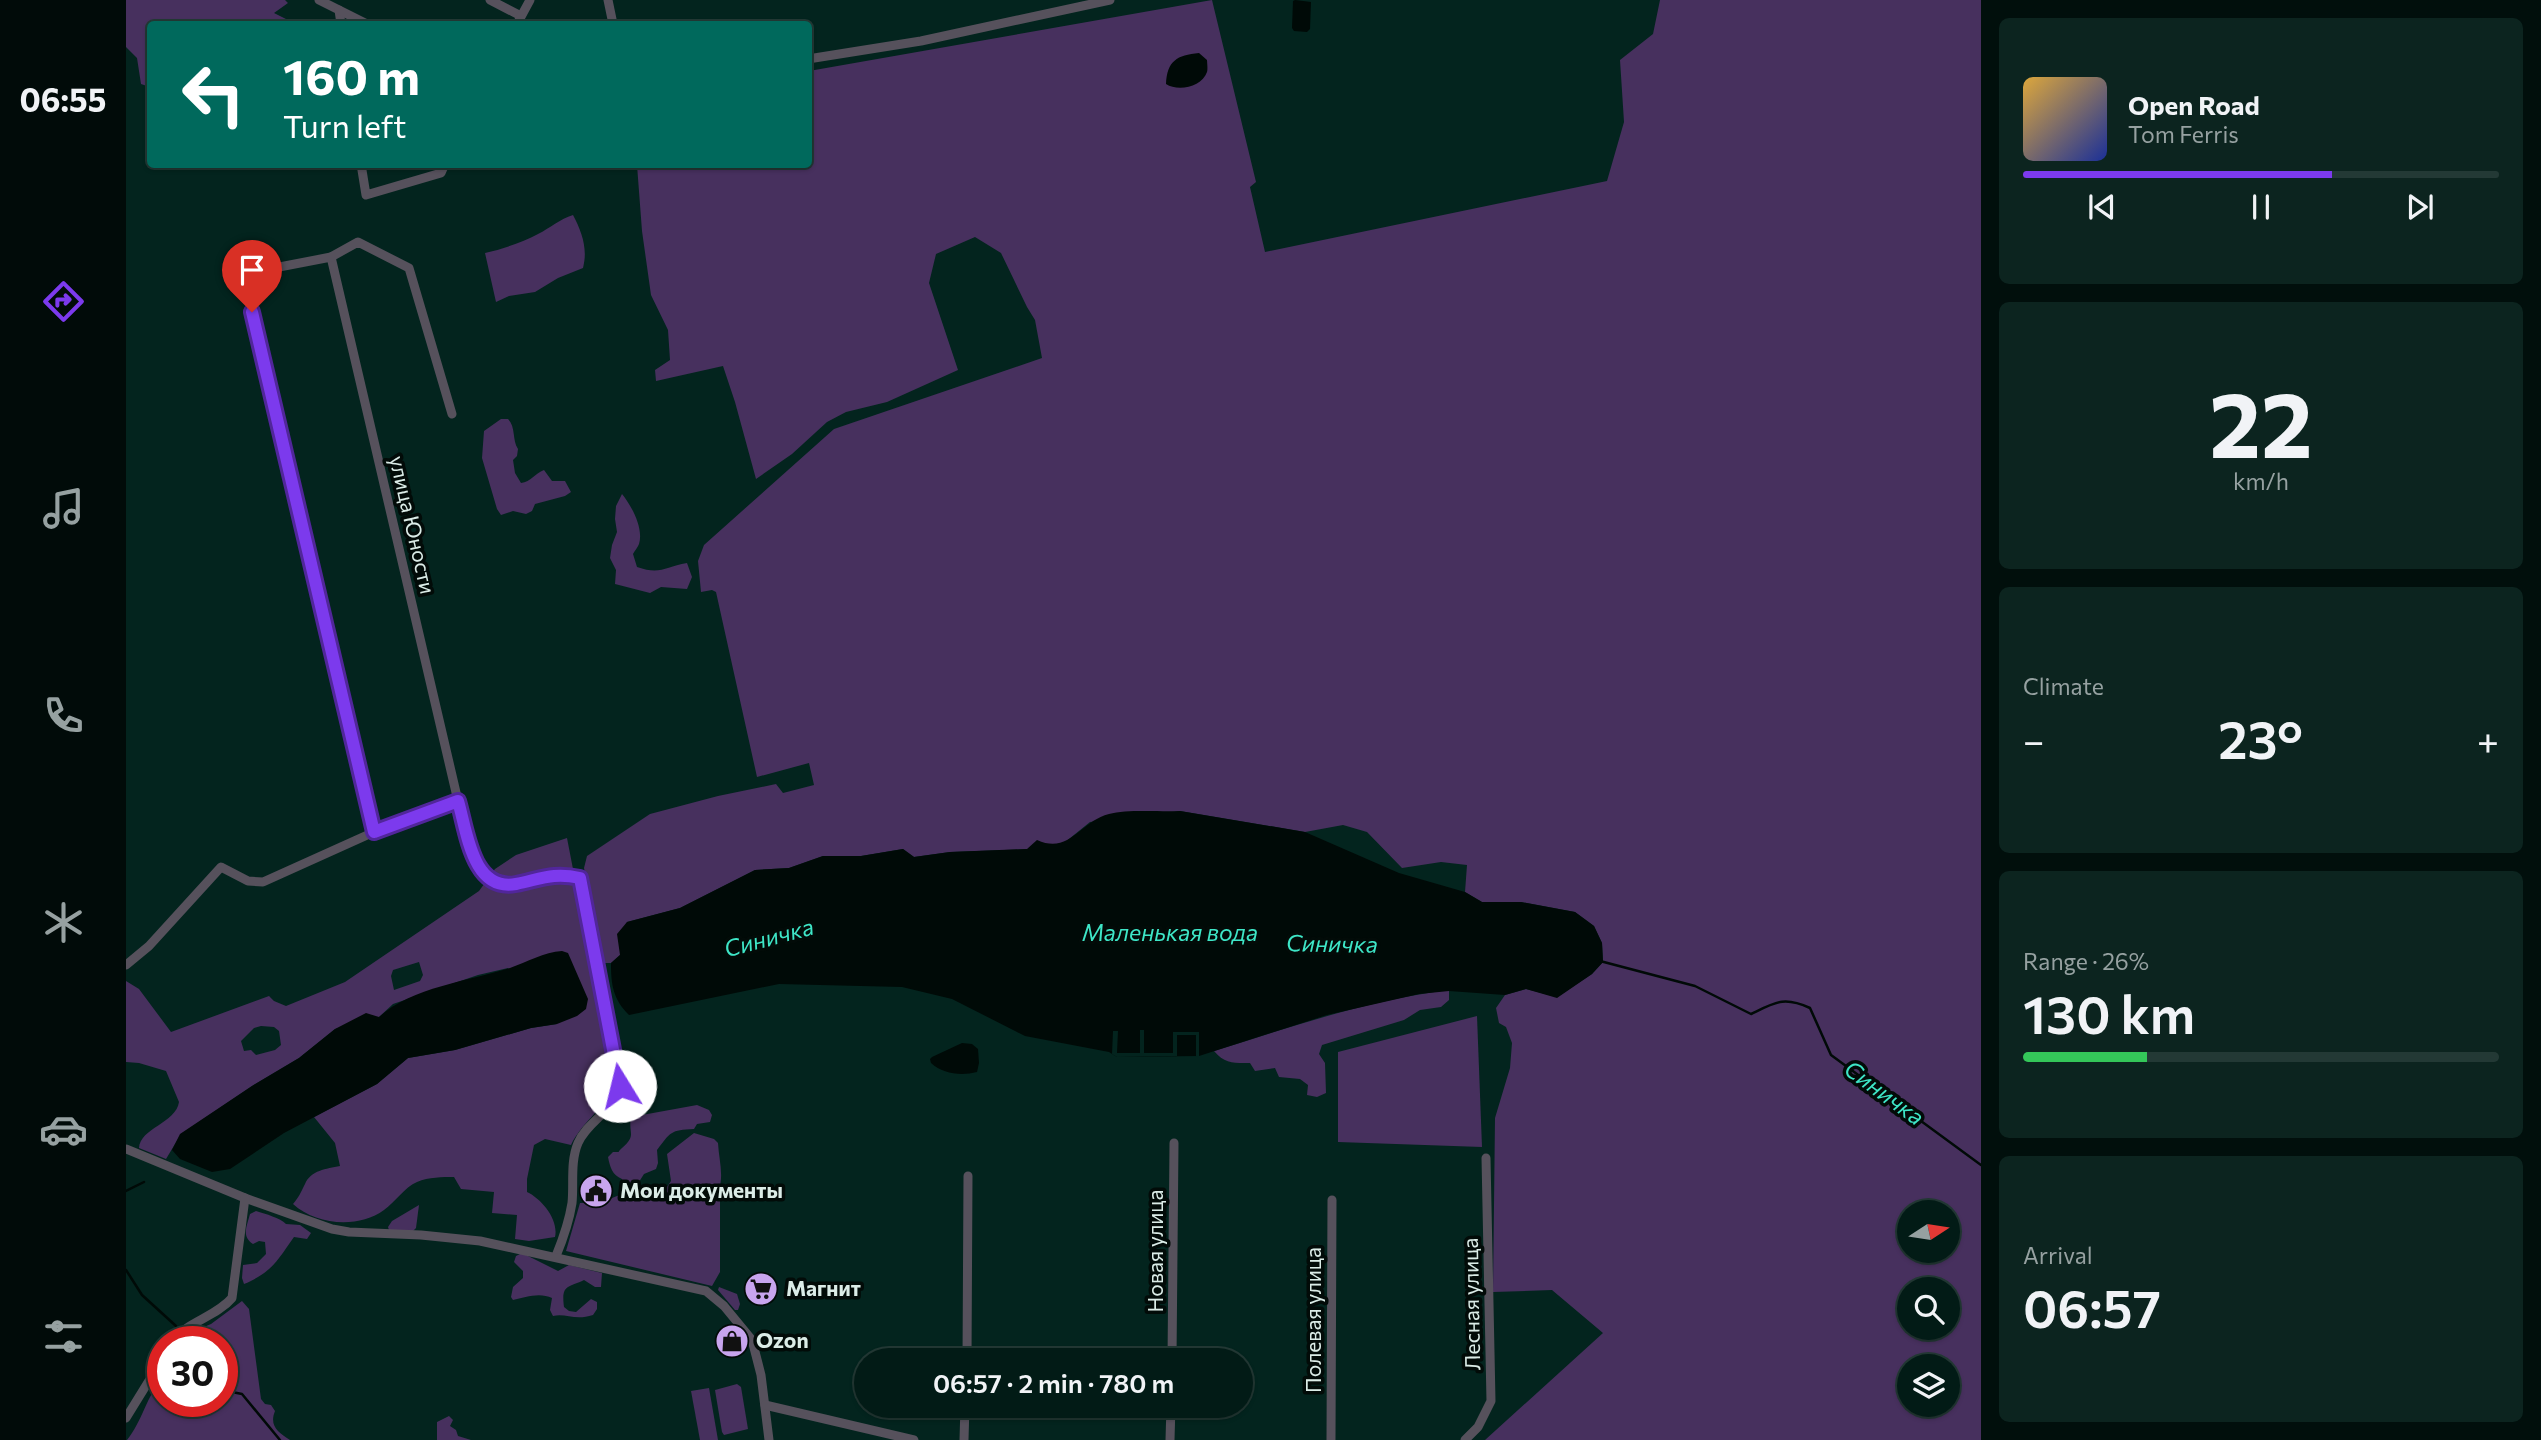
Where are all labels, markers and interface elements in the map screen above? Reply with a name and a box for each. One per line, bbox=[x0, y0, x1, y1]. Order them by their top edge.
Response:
text: 160 m bbox=[283, 45, 420, 105]
icon: left bbox=[168, 49, 259, 140]
text: 06:55 bbox=[20, 79, 106, 119]
text: Open Road bbox=[2128, 89, 2260, 120]
text: Turn left bbox=[283, 105, 407, 145]
text: Tom Ferris bbox=[2128, 120, 2239, 148]
icon: previous bbox=[2083, 188, 2121, 226]
icon: pause bbox=[2242, 188, 2280, 226]
icon: next bbox=[2401, 188, 2439, 226]
pin bbox=[222, 240, 282, 312]
icon: arrive bbox=[233, 251, 271, 289]
icon: directions bbox=[39, 277, 88, 326]
text: 22 bbox=[2209, 365, 2313, 477]
street label: улица Юности bbox=[385, 453, 442, 596]
text: km/h bbox=[2233, 467, 2289, 495]
icon: music bbox=[39, 484, 88, 533]
text: Climate bbox=[2023, 672, 2104, 700]
icon: phone bbox=[39, 691, 88, 740]
text: 23° bbox=[2218, 706, 2303, 770]
text: − bbox=[2023, 716, 2045, 763]
text: + bbox=[2477, 716, 2499, 763]
icon: climate bbox=[39, 898, 88, 947]
water label: Синичка bbox=[721, 912, 817, 962]
water label: Маленькая вода bbox=[1082, 918, 1258, 946]
water label: Синичка bbox=[1286, 928, 1378, 958]
text: Range · 26% bbox=[2023, 947, 2149, 975]
text: 130 km bbox=[2023, 981, 2195, 1045]
position arrow bbox=[583, 1049, 657, 1123]
water label: Синичка bbox=[1839, 1054, 1930, 1130]
icon: car bbox=[39, 1105, 88, 1154]
public building icon: Мои документы bbox=[577, 1172, 615, 1210]
place label: Мои документы bbox=[620, 1177, 783, 1202]
street label: Новая улица bbox=[1142, 1190, 1167, 1312]
north arrow bbox=[1897, 1200, 1960, 1264]
map controls bbox=[1897, 1200, 1960, 1417]
street label: Лесная улица bbox=[1457, 1238, 1484, 1371]
text: Arrival bbox=[2023, 1241, 2093, 1269]
street label: Полевая улица bbox=[1300, 1247, 1325, 1393]
supermarket icon: Магнит bbox=[742, 1270, 780, 1308]
place label: Магнит bbox=[786, 1275, 861, 1300]
text: 06:57 bbox=[2023, 1275, 2161, 1339]
button: search bbox=[1897, 1277, 1960, 1340]
icon: filters bbox=[39, 1312, 88, 1361]
shop icon: Ozon bbox=[713, 1322, 751, 1360]
speed limit sign: 30 bbox=[147, 1326, 238, 1417]
place label: Ozon bbox=[756, 1327, 809, 1352]
button: layers bbox=[1897, 1354, 1960, 1417]
text: 06:57 · 2 min · 780 m bbox=[933, 1367, 1174, 1398]

